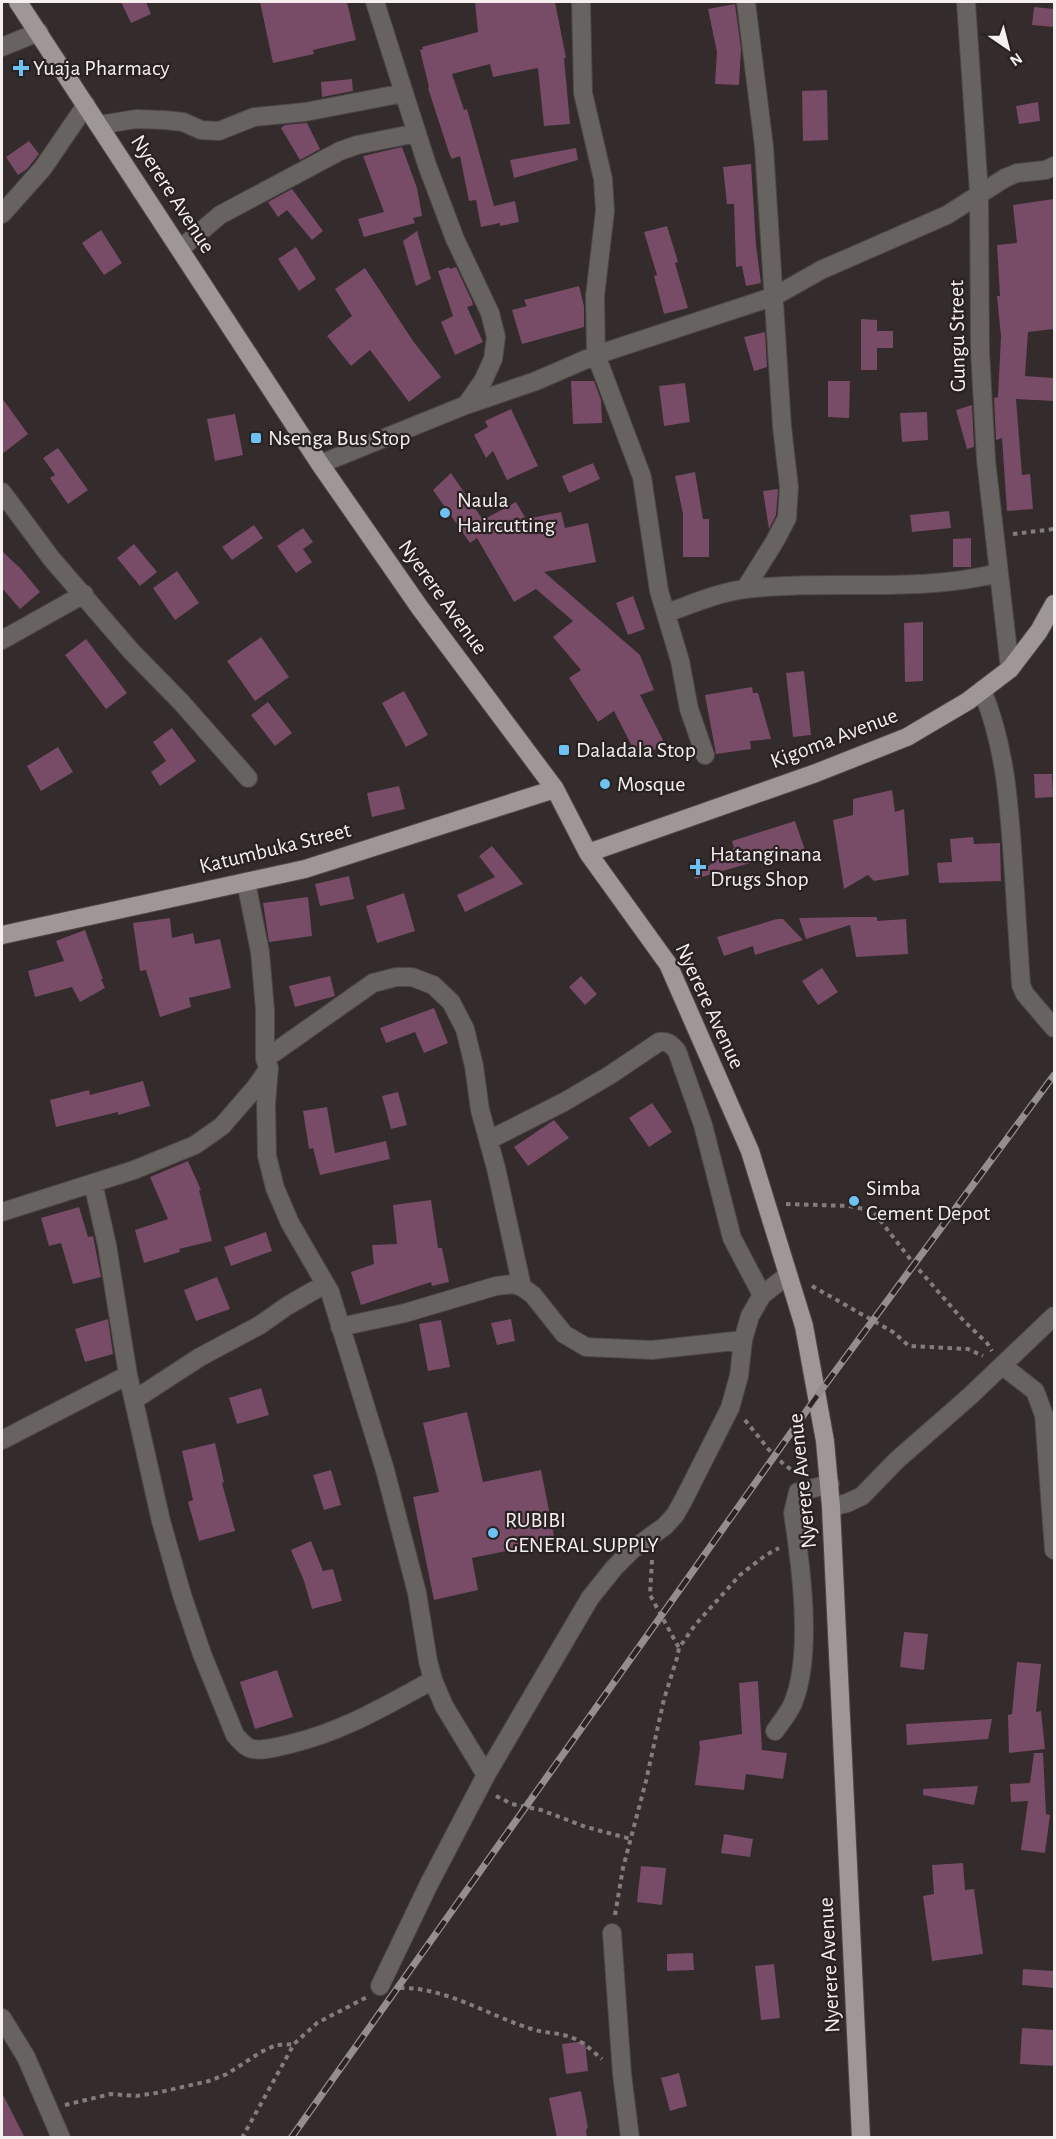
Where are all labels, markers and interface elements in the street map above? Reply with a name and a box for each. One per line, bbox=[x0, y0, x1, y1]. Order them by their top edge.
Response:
north arrow bbox=[978, 18, 1038, 78]
text: N bbox=[1007, 50, 1025, 69]
place label: Yuaja Pharmacy bbox=[33, 57, 170, 79]
marker: Yuaja Pharmacy bbox=[14, 61, 28, 75]
street label: Nyerere Avenue bbox=[127, 131, 219, 257]
street label: Gungu Street bbox=[945, 280, 969, 392]
place label: Nsenga Bus Stop bbox=[268, 427, 410, 449]
marker: Nsenga Bus Stop bbox=[249, 431, 263, 445]
place label: Naula Haircutting bbox=[457, 489, 556, 536]
marker: Naula Haircutting bbox=[438, 506, 452, 520]
street label: Nyerere Avenue bbox=[394, 536, 492, 658]
street label: Kigoma Avenue bbox=[767, 704, 901, 772]
place label: Daladala Stop bbox=[576, 739, 696, 761]
marker: Daladala Stop bbox=[557, 743, 571, 757]
place label: Mosque bbox=[617, 773, 685, 795]
marker: Mosque bbox=[598, 777, 612, 791]
street label: Katumbuka Street bbox=[197, 819, 353, 877]
place label: Hatanginana Drugs Shop bbox=[710, 843, 822, 890]
marker: Hatanginana Drugs Shop bbox=[691, 860, 705, 874]
street label: Nyerere Avenue bbox=[671, 940, 749, 1072]
place label: Simba Cement Depot bbox=[866, 1177, 990, 1224]
marker: Simba Cement Depot bbox=[847, 1194, 861, 1208]
street label: Nyerere Avenue bbox=[784, 1412, 820, 1550]
place label: RUBIBI GENERAL SUPPLY bbox=[505, 1509, 659, 1556]
marker: RUBIBI GENERAL SUPPLY bbox=[486, 1526, 500, 1540]
street label: Nyerere Avenue bbox=[814, 1897, 844, 2033]

